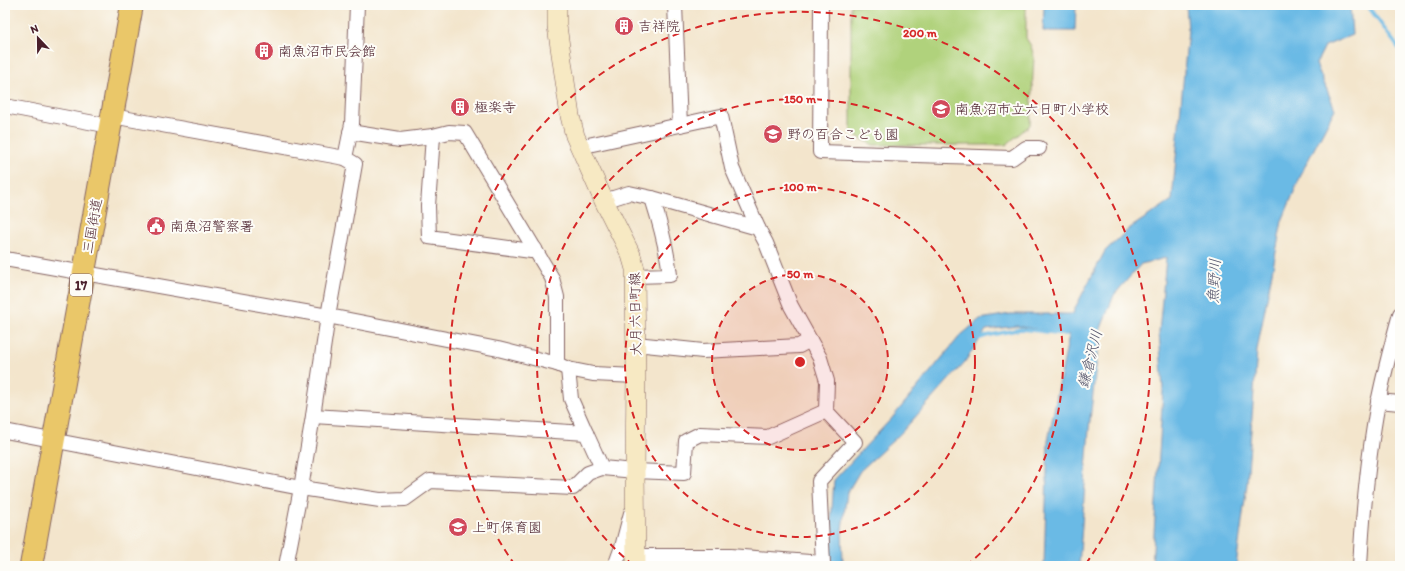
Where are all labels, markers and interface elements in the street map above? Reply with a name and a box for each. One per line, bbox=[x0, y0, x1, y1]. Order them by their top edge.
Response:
building icon: 吉祥院 bbox=[613, 15, 635, 37]
north arrow bbox=[18, 18, 58, 58]
place label: 吉祥院 bbox=[638, 18, 680, 35]
text: N bbox=[29, 22, 40, 37]
text: 200 m bbox=[903, 26, 938, 40]
building icon: 南魚沼市民会館 bbox=[253, 40, 275, 62]
place label: 南魚沼市民会館 bbox=[278, 43, 376, 60]
text: 150 m bbox=[784, 92, 817, 106]
building icon: 極楽寺 bbox=[449, 96, 471, 118]
school or university icon: 南魚沼市立六日町小学校 bbox=[930, 98, 952, 120]
place label: 極楽寺 bbox=[474, 99, 516, 116]
place label: 南魚沼市立六日町小学校 bbox=[955, 101, 1109, 118]
school or university icon: 野の百合こども園 bbox=[762, 123, 784, 145]
place label: 野の百合こども園 bbox=[787, 126, 899, 143]
text: 100 m bbox=[783, 180, 817, 194]
street label: 三国街道 bbox=[79, 197, 106, 255]
public building icon: 南魚沼警察署 bbox=[145, 215, 167, 237]
place label: 南魚沼警察署 bbox=[170, 218, 254, 235]
water label: 魚野川 bbox=[1204, 258, 1224, 304]
text: 50 m bbox=[787, 267, 814, 281]
street label: 大月六日町線 bbox=[626, 272, 645, 356]
road number: 17 bbox=[70, 274, 92, 296]
water label: 鎌倉沢川 bbox=[1074, 328, 1106, 390]
centre of rings bbox=[793, 355, 807, 369]
school or university icon: 上町保育園 bbox=[447, 516, 469, 538]
place label: 上町保育園 bbox=[472, 519, 542, 536]

